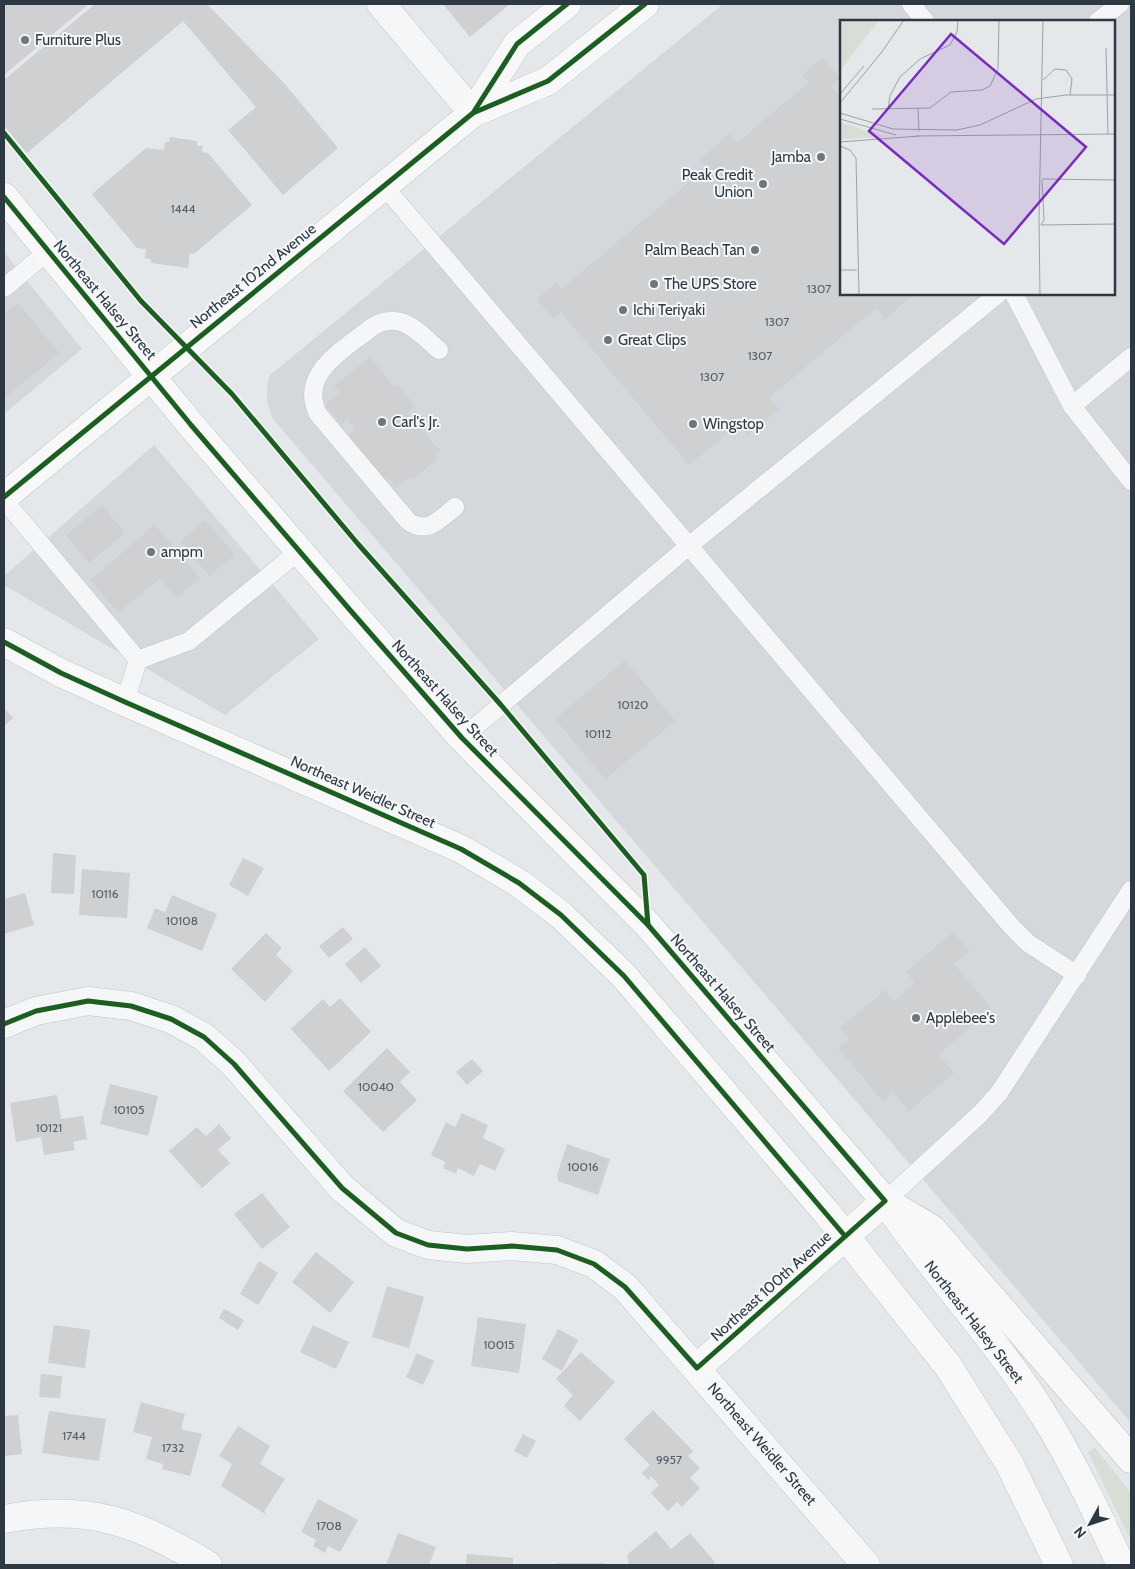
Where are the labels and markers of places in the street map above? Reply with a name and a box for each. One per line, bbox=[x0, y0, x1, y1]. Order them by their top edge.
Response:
place label: Furniture Plus bbox=[35, 31, 121, 49]
marker: Furniture Plus bbox=[19, 34, 31, 46]
place label: Jamba bbox=[770, 148, 812, 166]
marker: Jamba bbox=[815, 151, 827, 163]
place label: Peak Credit Union bbox=[682, 166, 753, 201]
marker: Peak Credit Union bbox=[757, 178, 769, 190]
place label: Palm Beach Tan bbox=[645, 241, 745, 259]
marker: Palm Beach Tan bbox=[749, 244, 761, 256]
place label: The UPS Store bbox=[664, 275, 757, 293]
marker: The UPS Store bbox=[648, 278, 660, 290]
place label: Ichi Teriyaki bbox=[633, 301, 705, 319]
marker: Ichi Teriyaki bbox=[617, 304, 629, 316]
place label: Great Clips bbox=[618, 331, 686, 349]
marker: Great Clips bbox=[602, 334, 614, 346]
place label: Carl's Jr. bbox=[392, 413, 440, 431]
place label: Wingstop bbox=[703, 415, 764, 433]
marker: Carl's Jr. bbox=[376, 416, 388, 428]
marker: Wingstop bbox=[687, 418, 699, 430]
place label: ampm bbox=[161, 543, 203, 561]
marker: ampm bbox=[145, 546, 157, 558]
place label: Applebee's bbox=[926, 1009, 995, 1027]
marker: Applebee's bbox=[910, 1012, 922, 1024]

